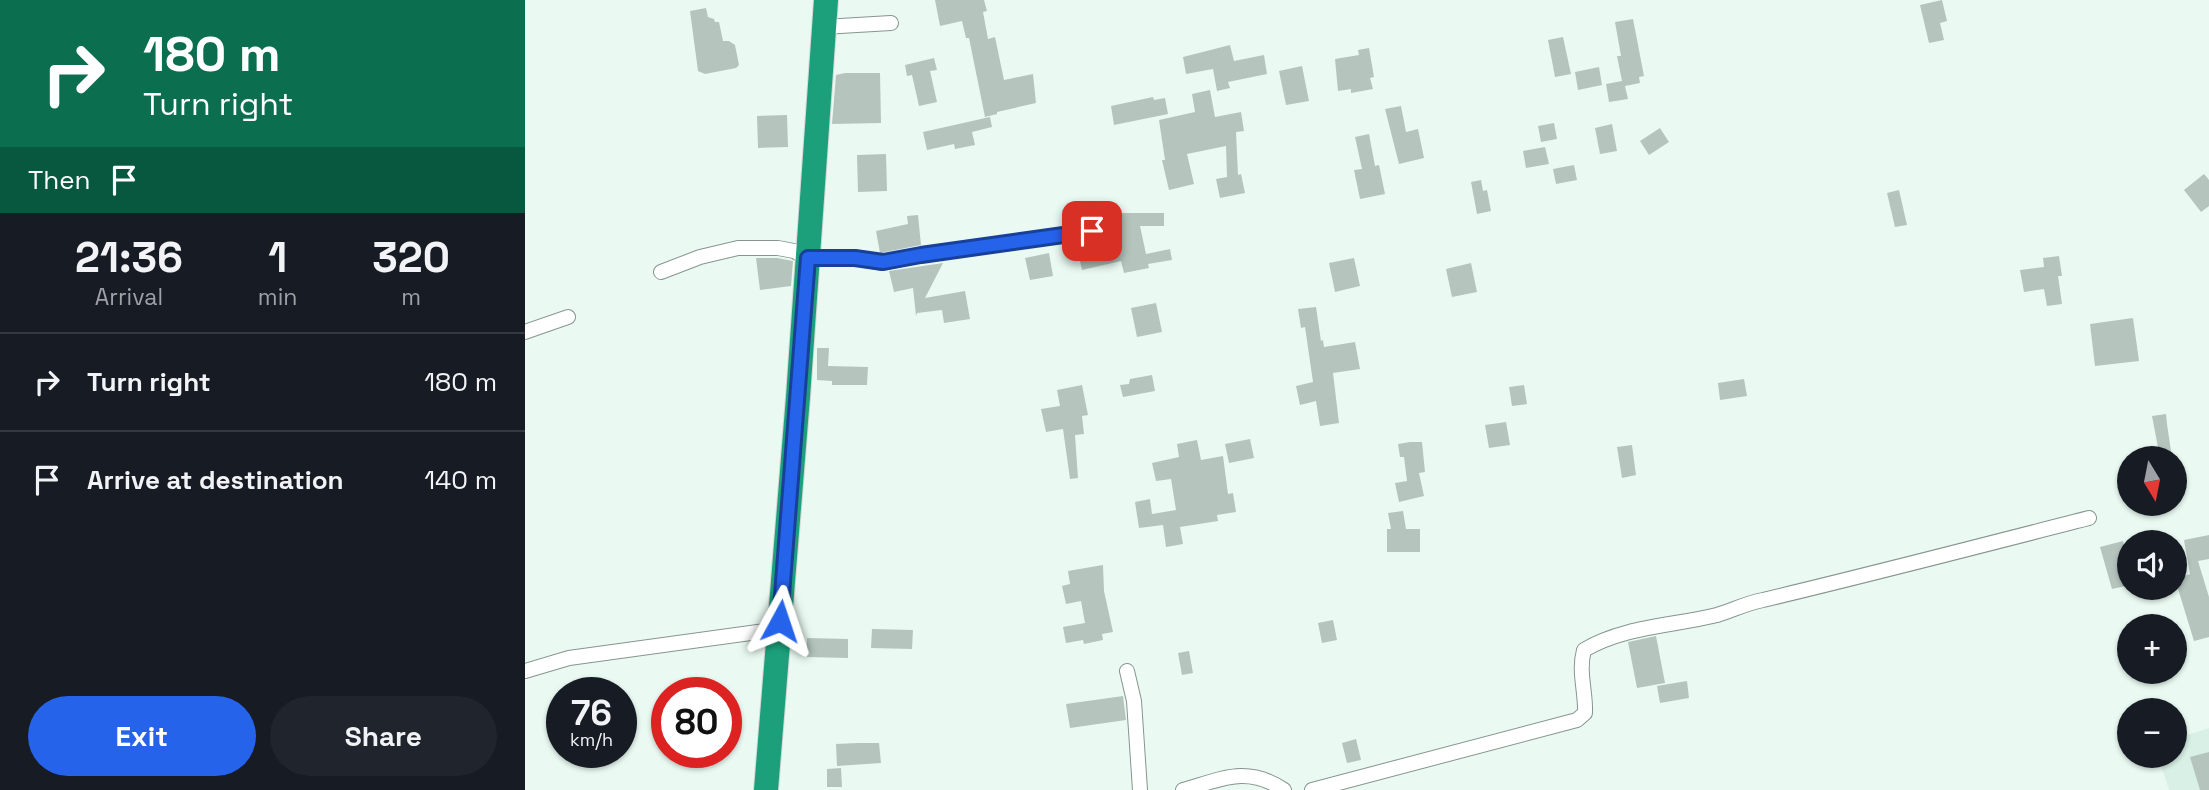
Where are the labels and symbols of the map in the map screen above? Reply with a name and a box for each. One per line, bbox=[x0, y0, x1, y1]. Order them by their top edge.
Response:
pin bbox=[1062, 201, 1122, 261]
north arrow bbox=[2117, 446, 2187, 516]
position arrow bbox=[743, 584, 817, 658]
speed limit sign: 80 bbox=[651, 677, 742, 768]

